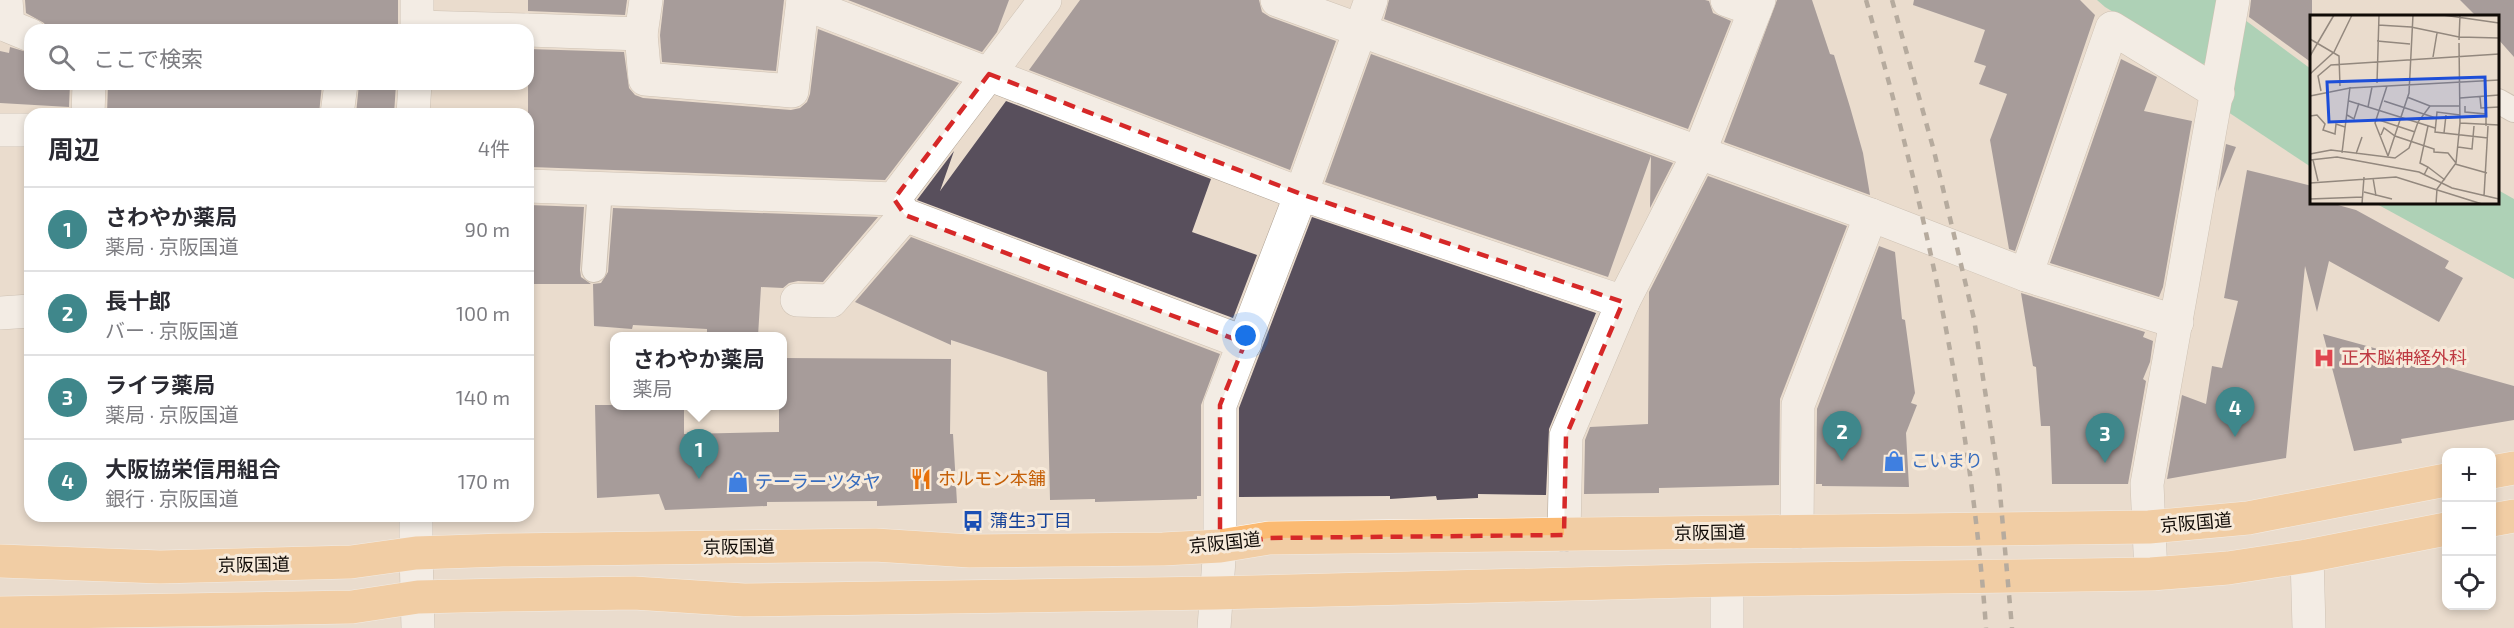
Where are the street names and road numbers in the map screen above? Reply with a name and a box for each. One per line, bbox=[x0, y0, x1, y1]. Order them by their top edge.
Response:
street label: 京阪国道 bbox=[2159, 508, 2233, 536]
street label: 京阪国道 bbox=[1674, 520, 1746, 544]
street label: 京阪国道 bbox=[1188, 527, 1262, 557]
street label: 京阪国道 bbox=[703, 534, 775, 558]
street label: 京阪国道 bbox=[218, 552, 290, 576]

